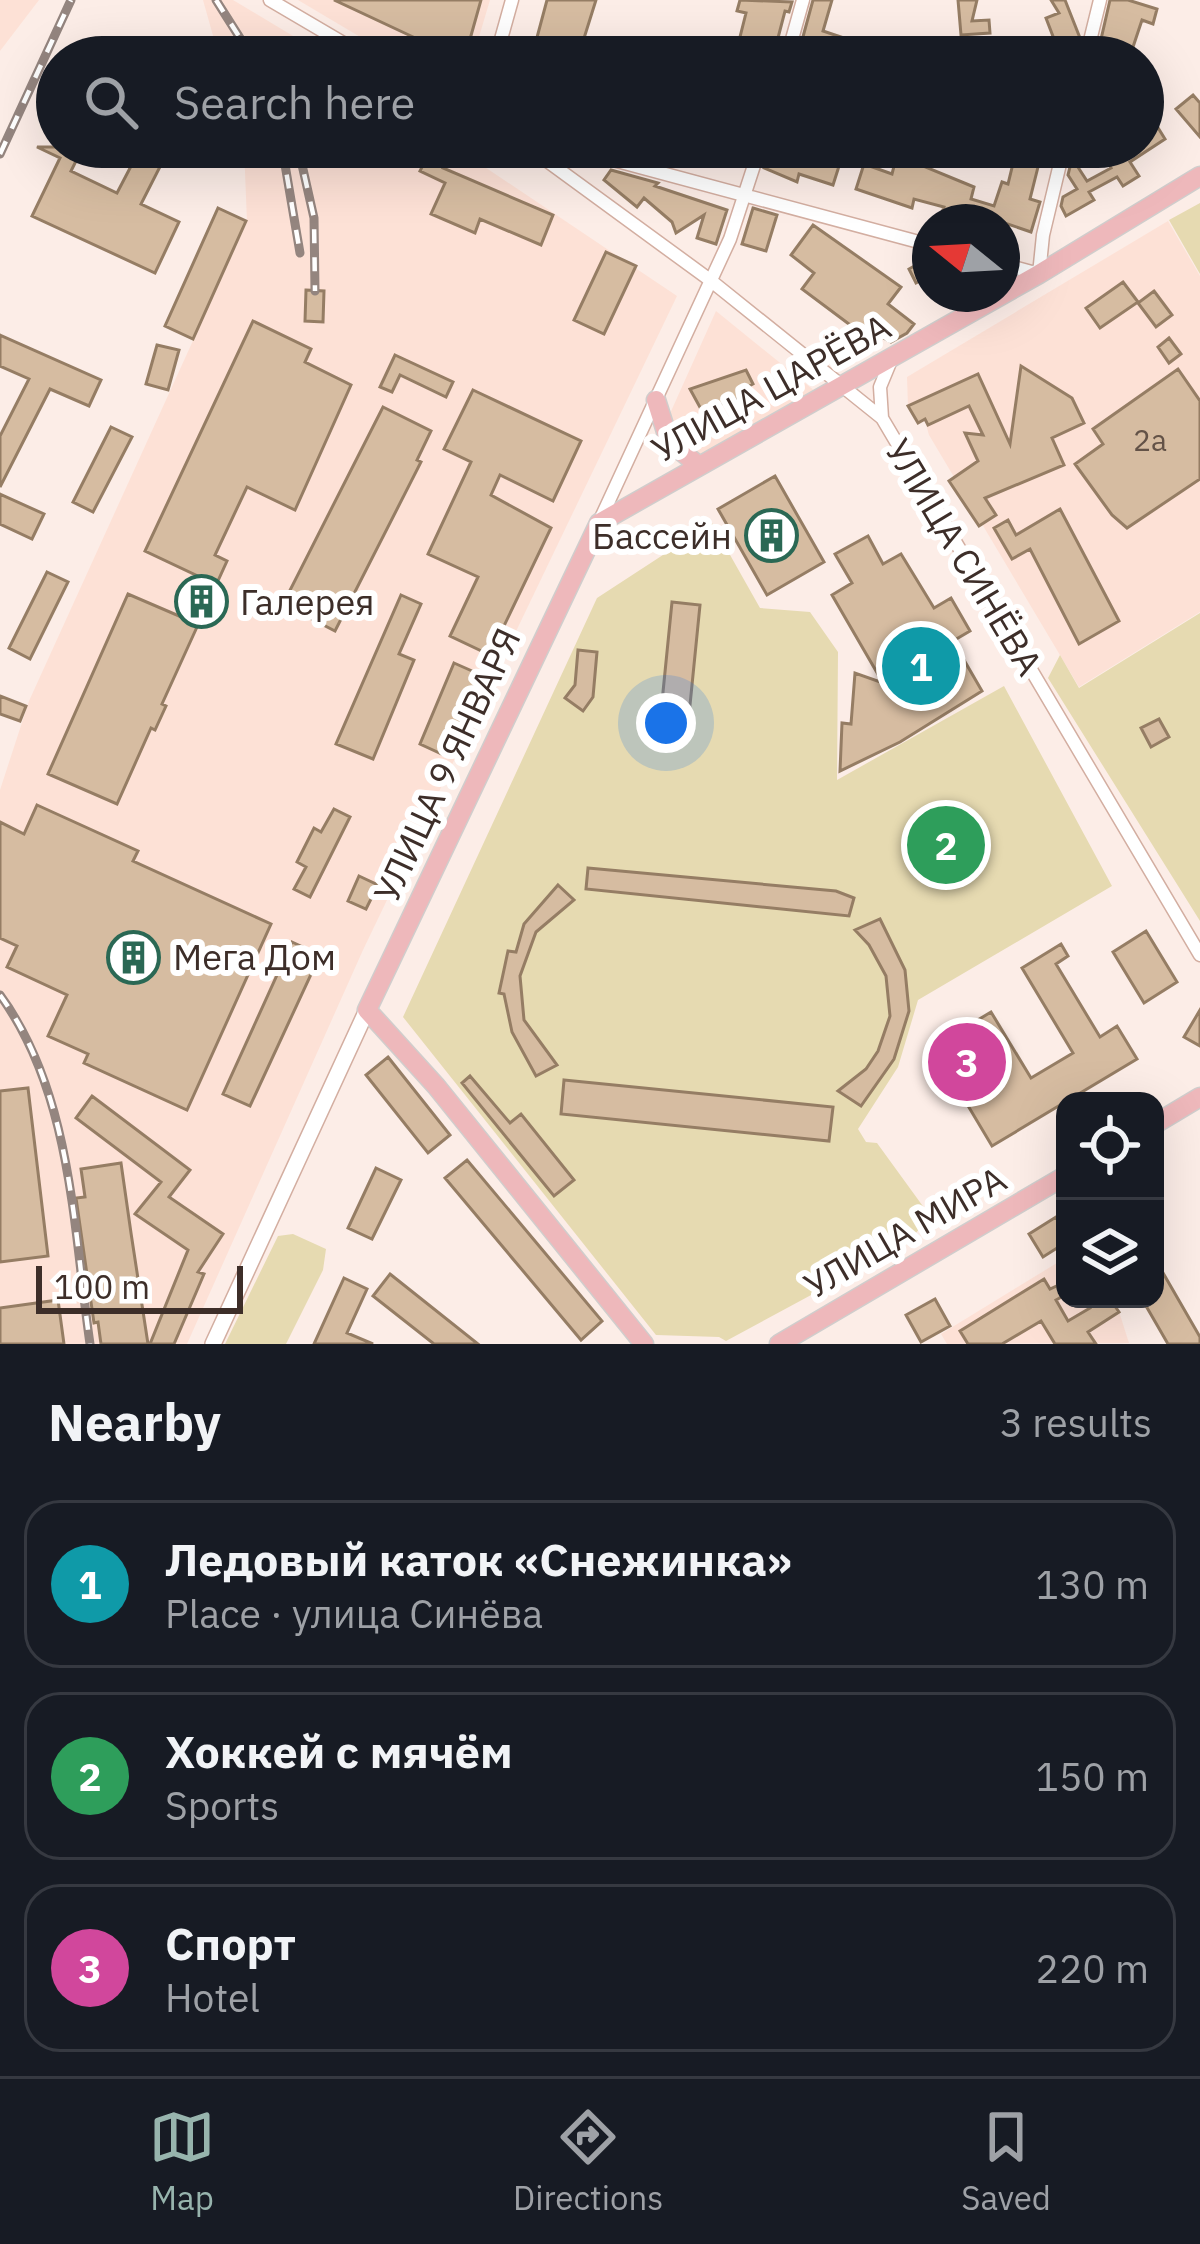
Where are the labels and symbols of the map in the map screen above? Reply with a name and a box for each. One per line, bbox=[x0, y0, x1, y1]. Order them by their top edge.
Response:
north arrow bbox=[912, 204, 1020, 312]
street label: УЛИЦА ЦАРЁВА bbox=[643, 303, 898, 473]
house number: 2а bbox=[1133, 420, 1167, 459]
street label: УЛИЦА СИНЁВА bbox=[875, 430, 1054, 684]
building icon: Бассейн bbox=[743, 508, 799, 564]
place label: Бассейн bbox=[592, 512, 732, 559]
building icon: Галерея bbox=[173, 574, 229, 630]
place label: Галерея bbox=[240, 578, 374, 625]
street label: УЛИЦА 9 ЯНВАРЯ bbox=[362, 620, 531, 909]
pin: 1 bbox=[882, 621, 960, 711]
your location bbox=[636, 693, 696, 753]
pin: 2 bbox=[907, 800, 985, 890]
building icon: Мега Дом bbox=[106, 929, 162, 985]
place label: Мега Дом bbox=[173, 933, 336, 980]
pin: 3 bbox=[928, 1017, 1006, 1107]
street label: УЛИЦА МИРА bbox=[795, 1155, 1014, 1308]
scale bar bbox=[36, 1260, 243, 1313]

